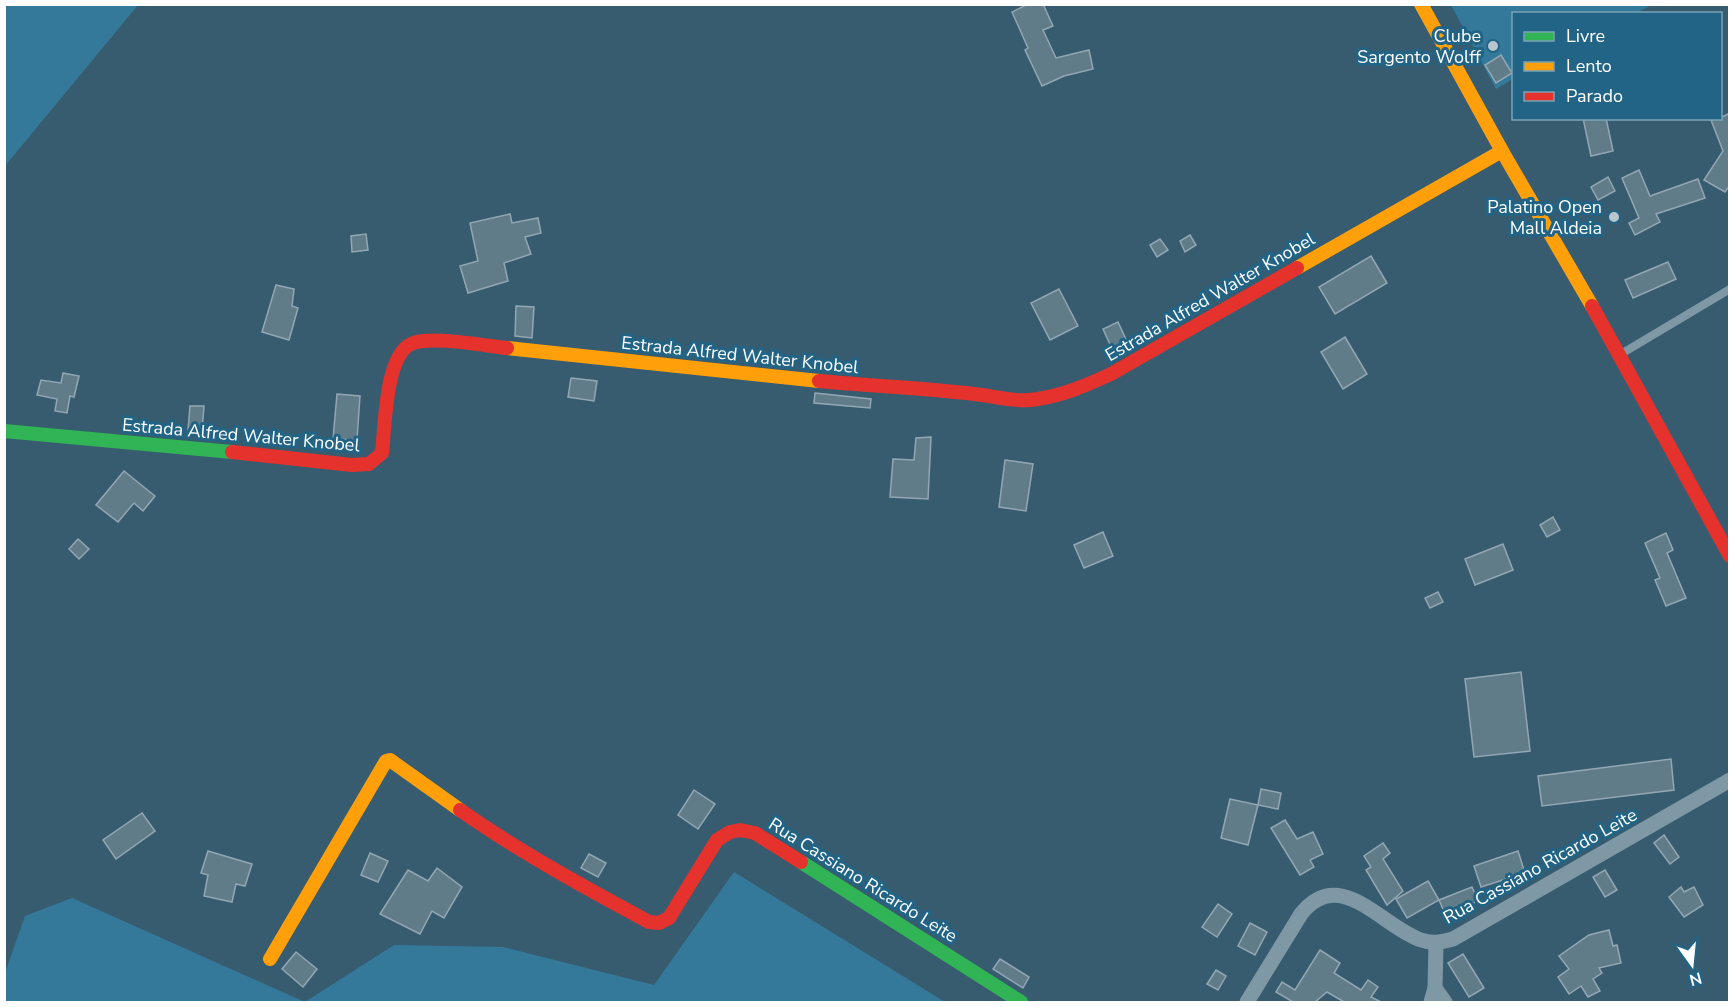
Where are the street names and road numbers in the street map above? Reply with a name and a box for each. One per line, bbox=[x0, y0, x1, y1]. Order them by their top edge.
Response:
street label: Estrada Alfred Walter Knobel bbox=[1101, 227, 1320, 367]
street label: Estrada Alfred Walter Knobel bbox=[620, 331, 860, 379]
street label: Estrada Alfred Walter Knobel bbox=[121, 413, 361, 457]
street label: Rua Cassiano Ricardo Leite bbox=[1439, 803, 1641, 929]
street label: Rua Cassiano Ricardo Leite bbox=[764, 812, 962, 948]

